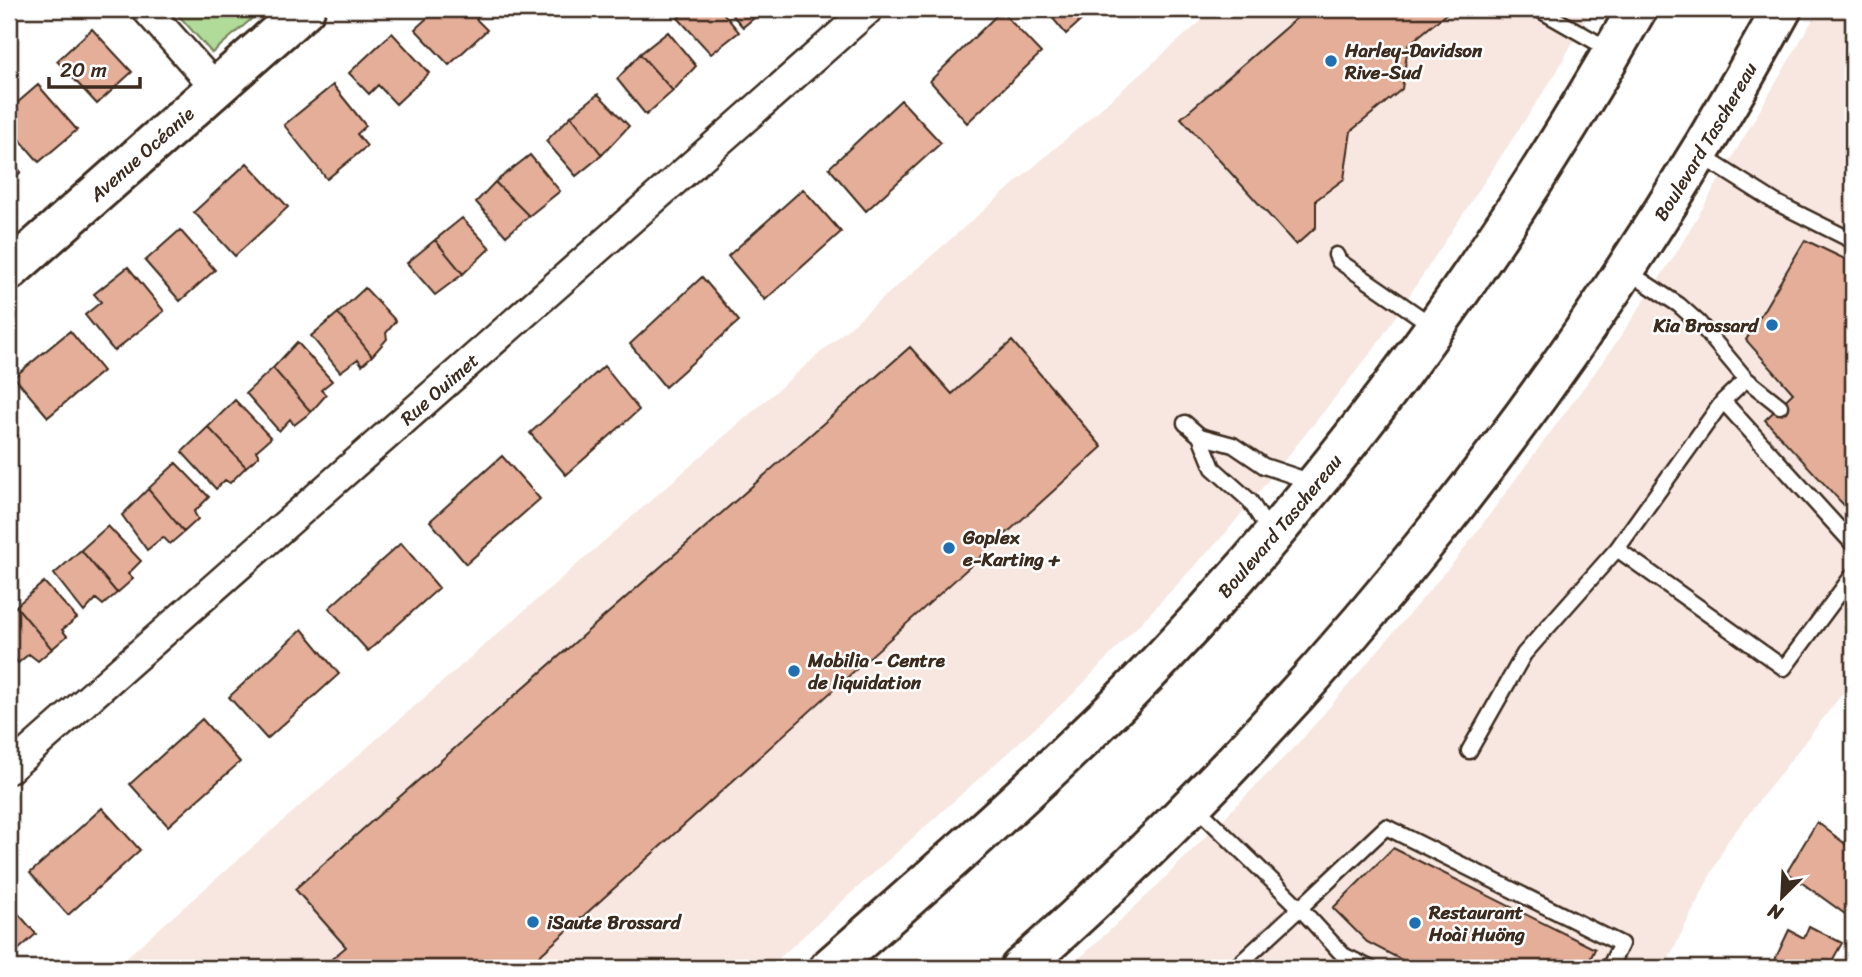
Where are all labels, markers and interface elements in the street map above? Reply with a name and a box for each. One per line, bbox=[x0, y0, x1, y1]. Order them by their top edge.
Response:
place label: Harley-Davidson Rive-Sud bbox=[1344, 34, 1483, 89]
scale bar bbox=[49, 46, 140, 90]
text: 20 m bbox=[60, 51, 107, 89]
marker: Harley-Davidson Rive-Sud bbox=[1323, 53, 1339, 69]
street label: Boulevard Taschereau bbox=[1644, 56, 1766, 227]
street label: Avenue Océanie bbox=[81, 98, 202, 210]
place label: Kia Brossard bbox=[1652, 309, 1760, 342]
marker: Kia Brossard bbox=[1764, 317, 1780, 333]
street label: Rue Ouimet bbox=[392, 344, 486, 433]
street label: Boulevard Taschereau bbox=[1209, 446, 1350, 606]
place label: Goplex e-Karting + bbox=[962, 521, 1061, 576]
marker: Goplex e-Karting + bbox=[941, 540, 957, 556]
place label: Mobilia - Centre de liquidation bbox=[807, 644, 946, 699]
marker: Mobilia - Centre de liquidation bbox=[786, 663, 802, 679]
north arrow bbox=[1746, 862, 1816, 932]
text: N bbox=[1762, 894, 1789, 930]
place label: Restaurant Hoài Huöng bbox=[1428, 896, 1525, 951]
place label: iSaute Brossard bbox=[547, 906, 682, 939]
marker: iSaute Brossard bbox=[525, 914, 541, 930]
marker: Restaurant Hoài Huöng bbox=[1407, 915, 1423, 931]

